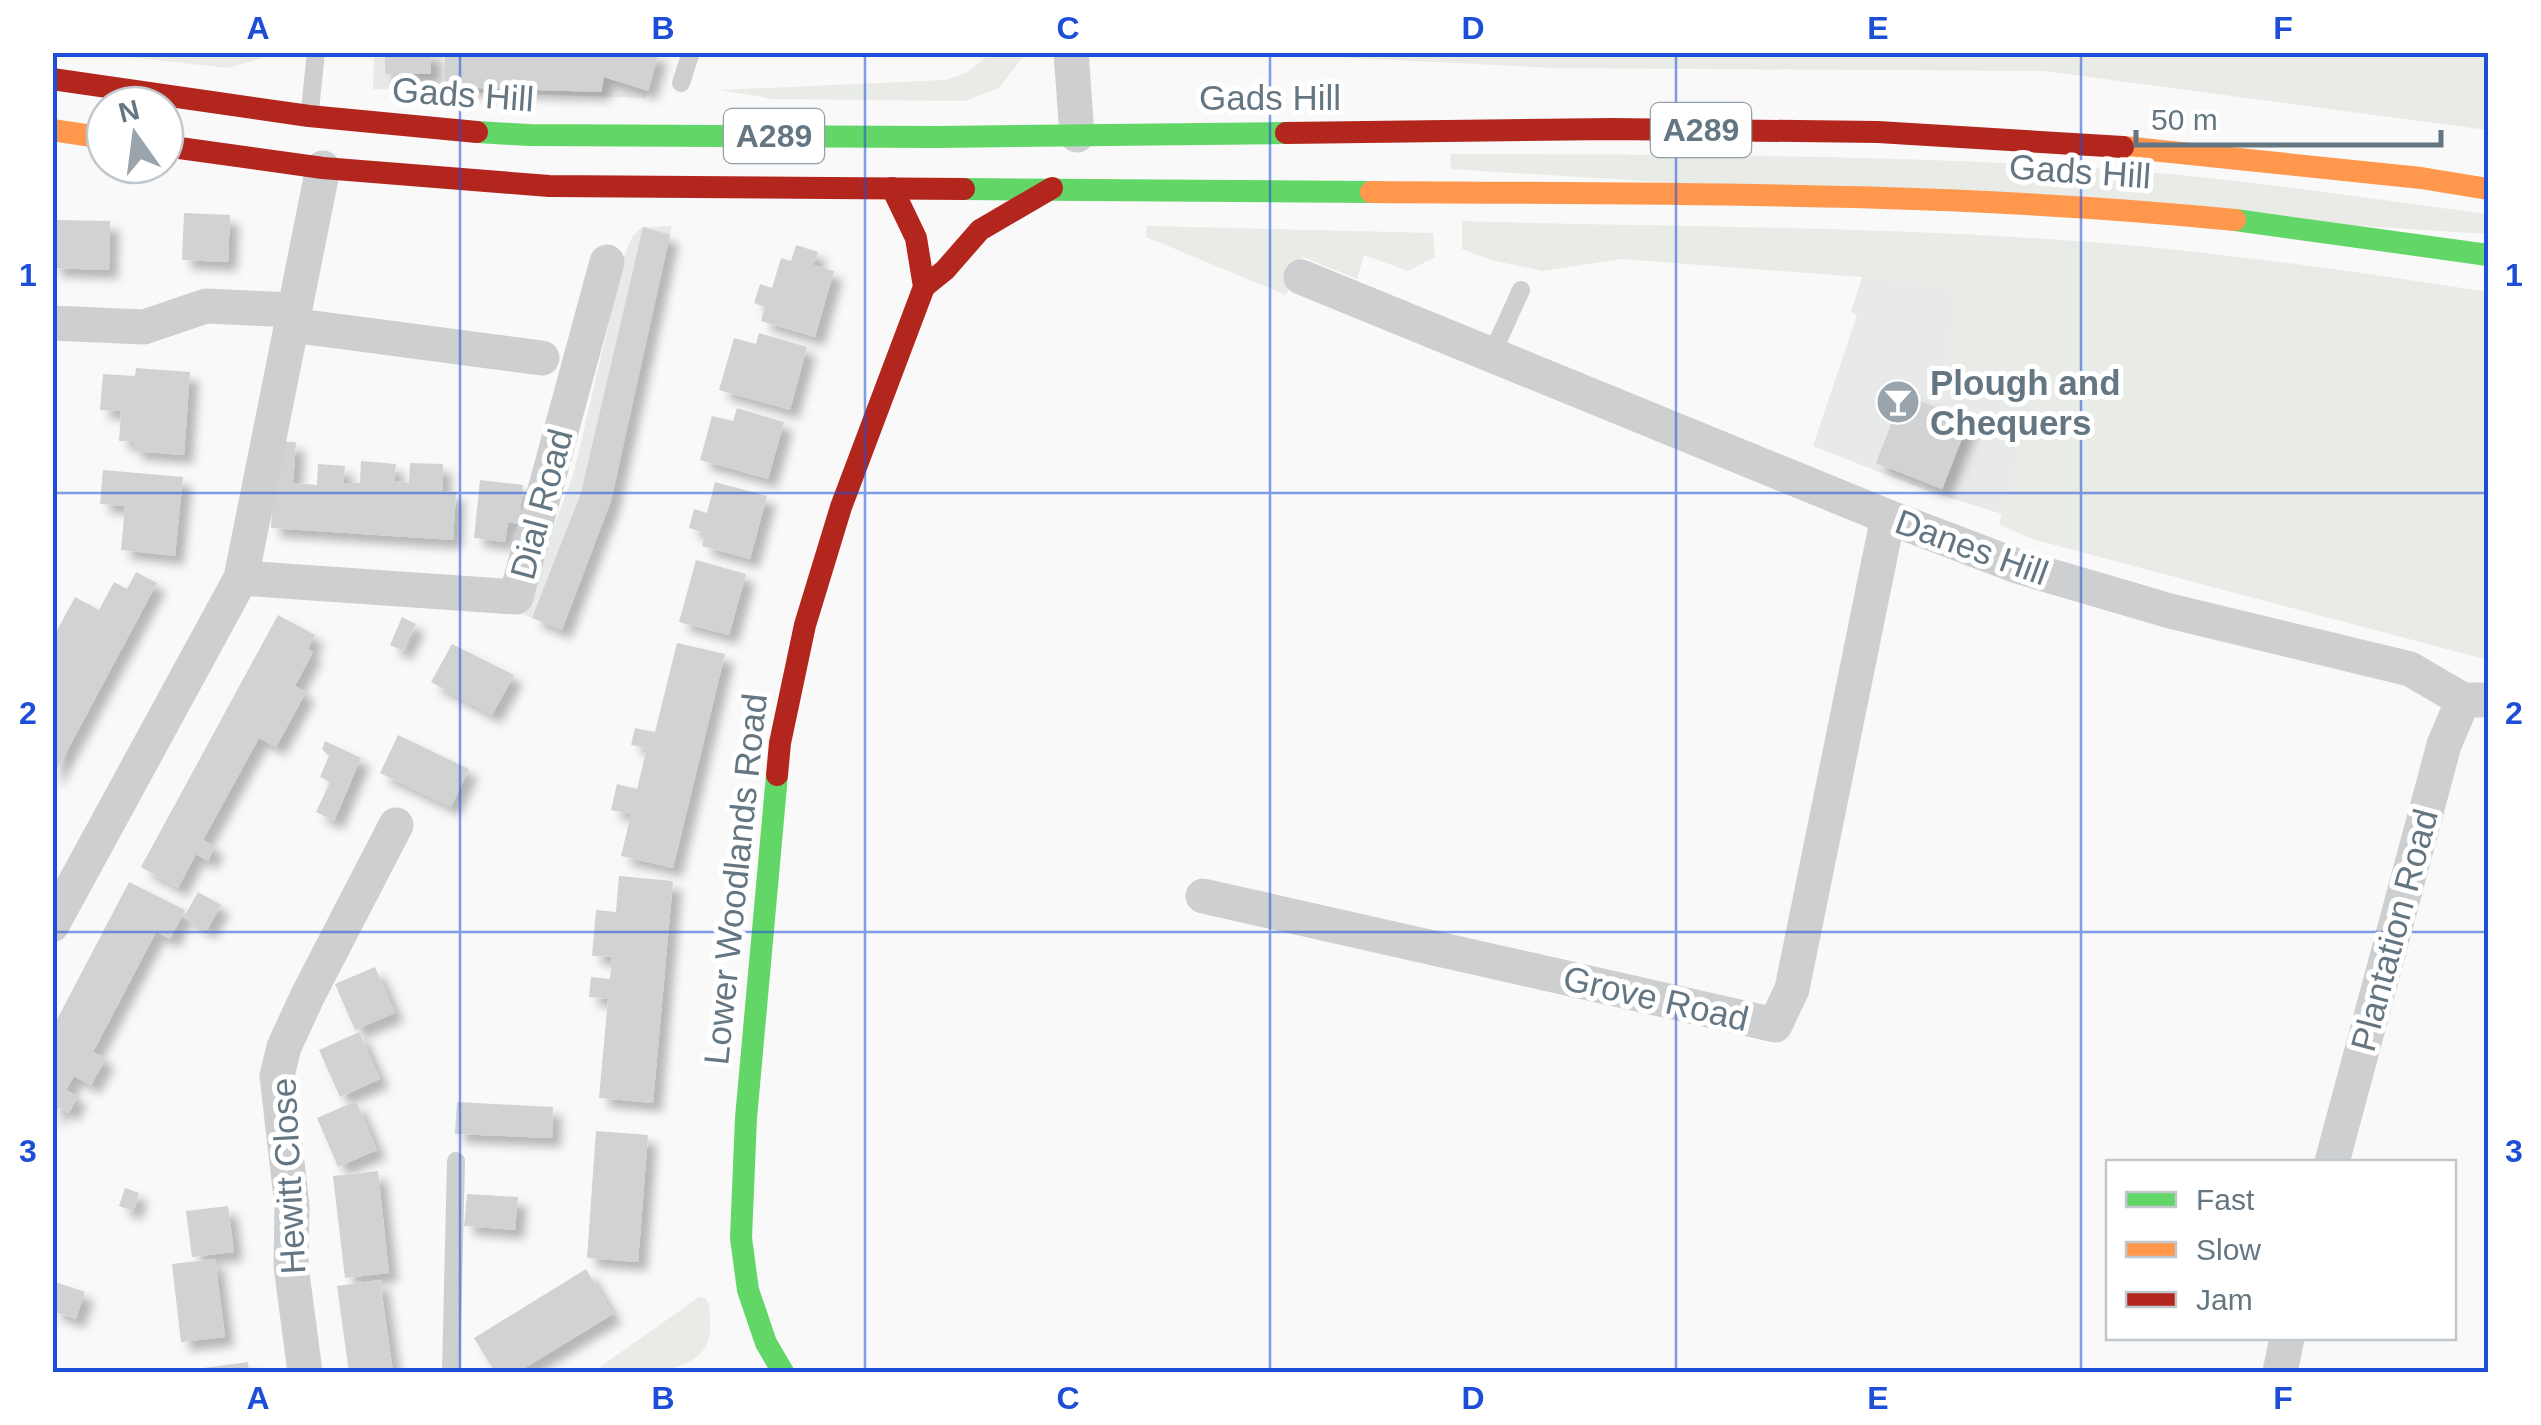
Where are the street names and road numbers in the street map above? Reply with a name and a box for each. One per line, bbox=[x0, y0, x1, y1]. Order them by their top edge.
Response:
street label: Gads Hill bbox=[391, 70, 535, 118]
street label: Gads Hill bbox=[1199, 78, 1341, 117]
road number: A289 bbox=[1651, 103, 1751, 157]
road number: A289 bbox=[724, 109, 824, 163]
street label: Gads Hill bbox=[2008, 147, 2152, 195]
street label: Dial Road bbox=[502, 425, 580, 583]
street label: Danes Hill bbox=[1890, 501, 2054, 593]
street label: Lower Woodlands Road bbox=[696, 692, 774, 1066]
street label: Plantation Road bbox=[2343, 805, 2445, 1055]
street label: Grove Road bbox=[1560, 958, 1752, 1038]
street label: Hewitt Close bbox=[263, 1077, 313, 1275]

